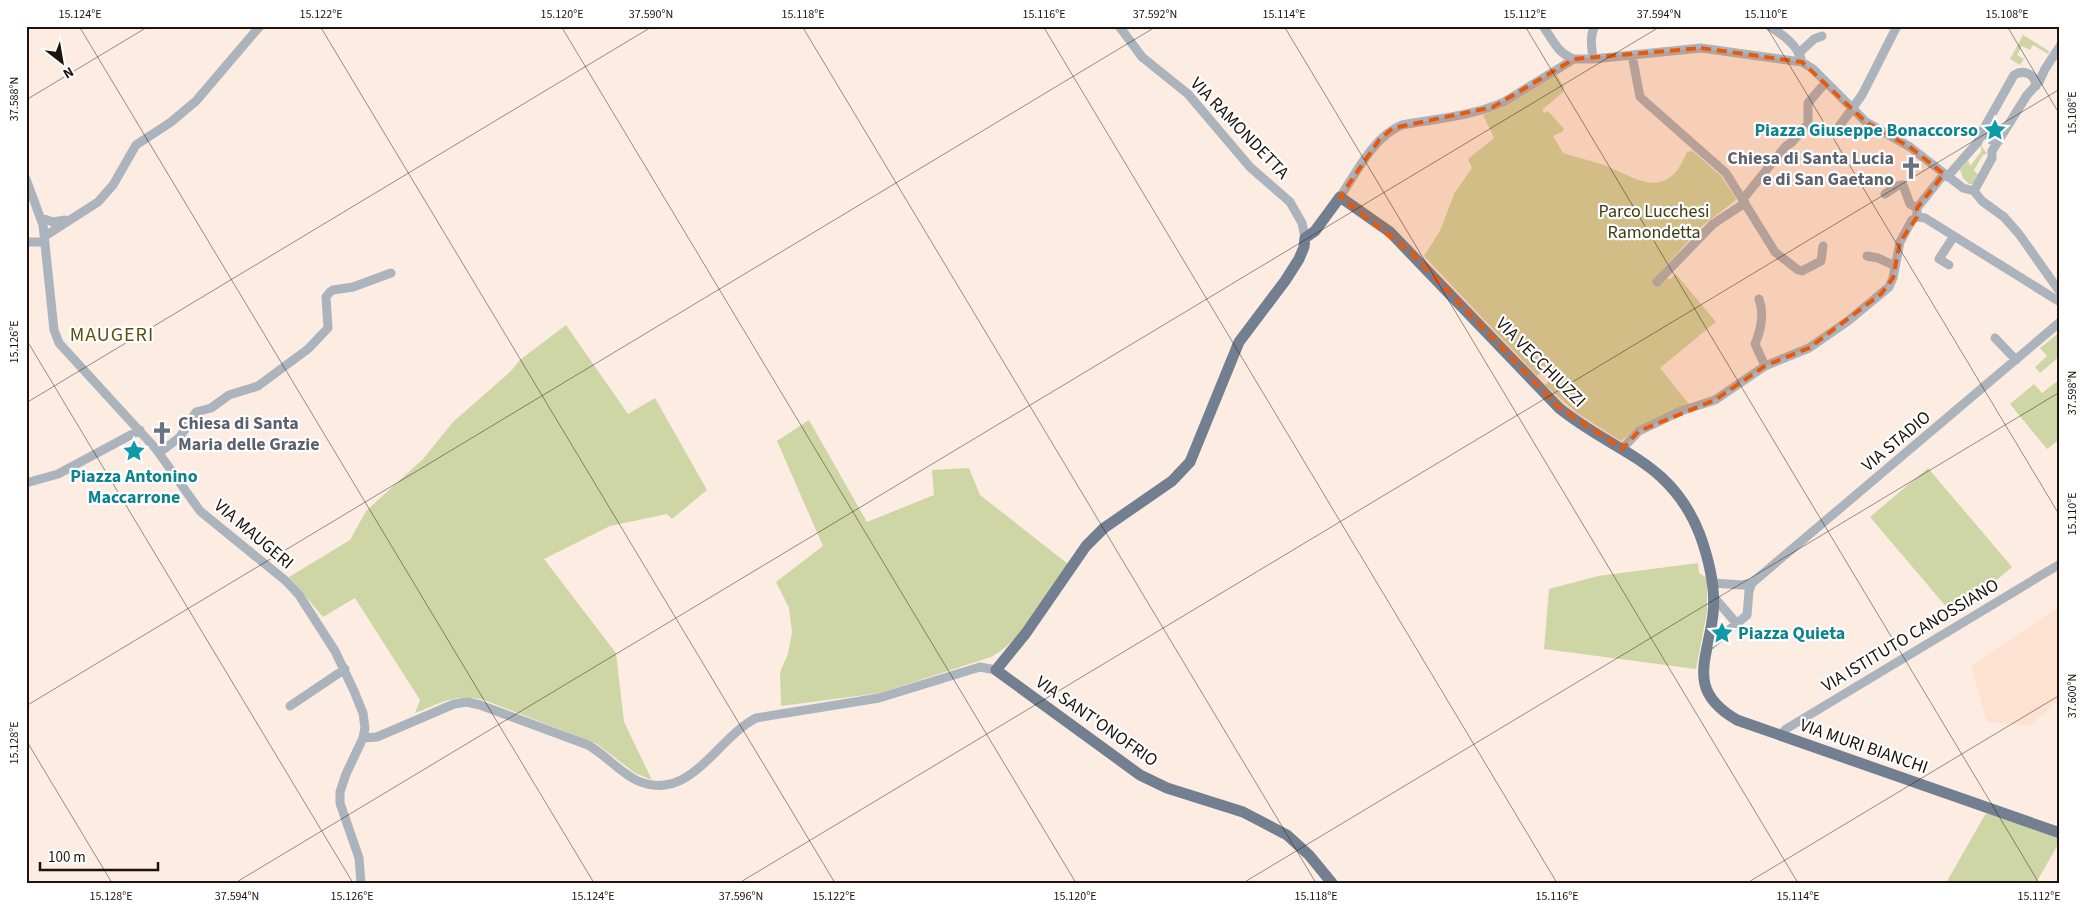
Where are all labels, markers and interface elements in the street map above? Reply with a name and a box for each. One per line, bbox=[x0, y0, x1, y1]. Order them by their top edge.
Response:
text: 15.124°E bbox=[58, 6, 102, 23]
text: 15.122°E bbox=[299, 6, 343, 23]
text: 15.120°E bbox=[540, 6, 584, 23]
text: 37.590°N bbox=[629, 6, 673, 23]
text: 15.118°E bbox=[781, 6, 825, 23]
text: 15.116°E bbox=[1022, 6, 1066, 23]
text: 37.592°N bbox=[1133, 6, 1177, 23]
text: 15.114°E bbox=[1262, 6, 1306, 23]
text: 15.112°E bbox=[1503, 6, 1547, 23]
text: 37.594°N bbox=[1637, 6, 1681, 23]
text: 15.110°E bbox=[1744, 6, 1788, 23]
text: 15.108°E bbox=[1985, 6, 2029, 23]
north arrow bbox=[38, 38, 88, 88]
text: N bbox=[59, 61, 77, 83]
street label: VIA RAMONDETTA bbox=[1184, 72, 1295, 185]
text: 37.588°N bbox=[6, 77, 23, 121]
text: 15.108°E bbox=[2064, 91, 2081, 135]
place icon: Piazza Giuseppe Bonaccorso bbox=[1982, 117, 2008, 143]
place label: Piazza Giuseppe Bonaccorso bbox=[1754, 118, 1978, 143]
place label: Chiesa di Santa Lucia e di San Gaetano bbox=[1727, 146, 1894, 192]
church icon: Chiesa di Santa Lucia e di San Gaetano bbox=[1898, 155, 1924, 181]
park label: Parco Lucchesi Ramondetta bbox=[1599, 199, 1709, 245]
street label: VIA VECCHIUZZI bbox=[1490, 312, 1591, 413]
text: 15.126°E bbox=[6, 320, 23, 364]
district label: MAUGERI bbox=[70, 321, 154, 349]
text: 37.598°N bbox=[2064, 371, 2081, 415]
street label: VIA STADIO bbox=[1856, 405, 1936, 478]
place label: Chiesa di Santa Maria delle Grazie bbox=[178, 411, 319, 457]
church icon: Chiesa di Santa Maria delle Grazie bbox=[149, 420, 175, 446]
place icon: Piazza Antonino Maccarrone bbox=[121, 438, 147, 464]
place label: Piazza Antonino Maccarrone bbox=[70, 464, 198, 510]
text: 15.110°E bbox=[2064, 492, 2081, 536]
street label: VIA MAUGERI bbox=[208, 494, 299, 575]
street label: VIA ISTITUTO CANOSSIANO bbox=[1817, 573, 2004, 698]
place icon: Piazza Quieta bbox=[1709, 620, 1735, 646]
place label: Piazza Quieta bbox=[1738, 621, 1845, 646]
street label: VIA SANT'ONOFRIO bbox=[1031, 670, 1163, 773]
text: 37.600°N bbox=[2064, 674, 2081, 718]
street label: VIA MURI BIANCHI bbox=[1796, 713, 1931, 780]
text: 15.128°E bbox=[6, 721, 23, 765]
scale bar bbox=[40, 839, 158, 871]
text: 100 m bbox=[48, 847, 86, 868]
text: 15.128°E bbox=[89, 888, 133, 905]
text: 37.594°N bbox=[215, 888, 259, 905]
text: 15.126°E bbox=[330, 888, 374, 905]
text: 15.124°E bbox=[571, 888, 615, 905]
text: 37.596°N bbox=[719, 888, 763, 905]
text: 15.122°E bbox=[812, 888, 856, 905]
text: 15.120°E bbox=[1053, 888, 1097, 905]
text: 15.118°E bbox=[1294, 888, 1338, 905]
text: 15.116°E bbox=[1535, 888, 1579, 905]
text: 15.114°E bbox=[1776, 888, 1820, 905]
text: 15.112°E bbox=[2017, 888, 2061, 905]

